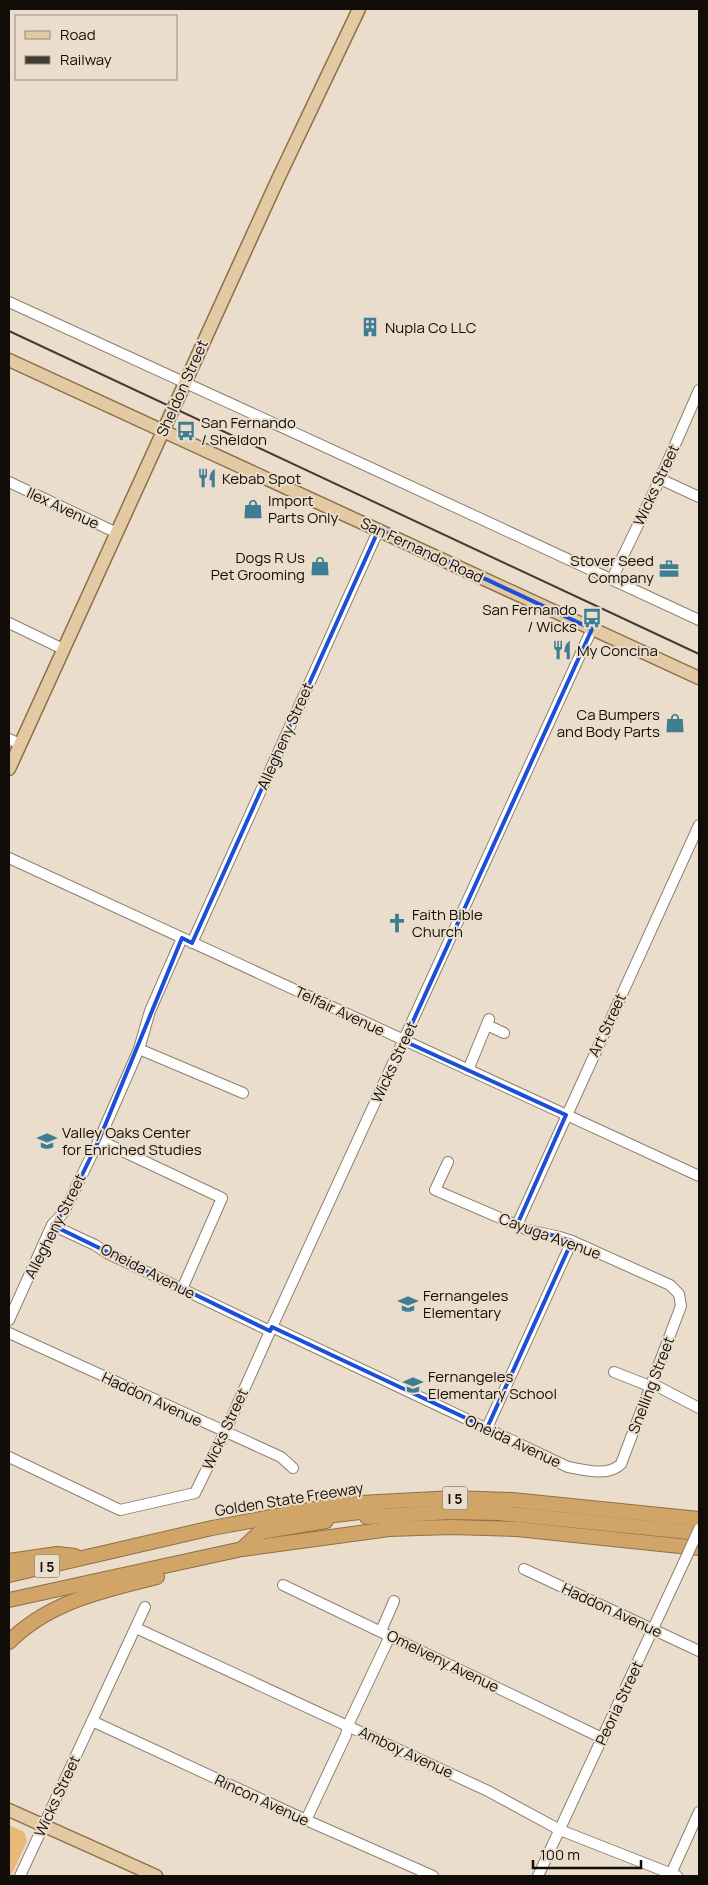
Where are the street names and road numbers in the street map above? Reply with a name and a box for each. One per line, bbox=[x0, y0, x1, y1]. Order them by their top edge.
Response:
street label: Sheldon Street bbox=[151, 336, 213, 440]
street label: Wicks Street bbox=[628, 441, 684, 529]
street label: Ilex Avenue bbox=[23, 482, 103, 534]
street label: San Fernando Road bbox=[357, 512, 487, 588]
street label: Allegheny Street bbox=[252, 679, 318, 793]
street label: Telfair Avenue bbox=[292, 981, 388, 1041]
street label: Art Street bbox=[583, 990, 631, 1060]
street label: Wicks Street bbox=[366, 1018, 422, 1106]
street label: Allegheny Street bbox=[19, 1170, 91, 1282]
street label: Cayuga Avenue bbox=[496, 1208, 604, 1264]
street label: Oneida Avenue bbox=[97, 1238, 199, 1304]
street label: Snelling Street bbox=[623, 1334, 679, 1436]
street label: Haddon Avenue bbox=[98, 1367, 206, 1432]
street label: Wicks Street bbox=[197, 1385, 253, 1473]
street label: Oneida Avenue bbox=[462, 1410, 565, 1472]
street label: Golden State Freeway bbox=[213, 1477, 365, 1521]
road number: I 5 bbox=[442, 1486, 468, 1510]
road number: I 5 bbox=[34, 1554, 60, 1578]
street label: Haddon Avenue bbox=[558, 1578, 666, 1643]
street label: Omelveny Avenue bbox=[383, 1625, 503, 1697]
street label: Peoria Street bbox=[590, 1657, 648, 1749]
street label: Amboy Avenue bbox=[355, 1721, 457, 1783]
street label: Wicks Street bbox=[29, 1752, 85, 1840]
street label: Rincon Avenue bbox=[211, 1769, 313, 1831]

